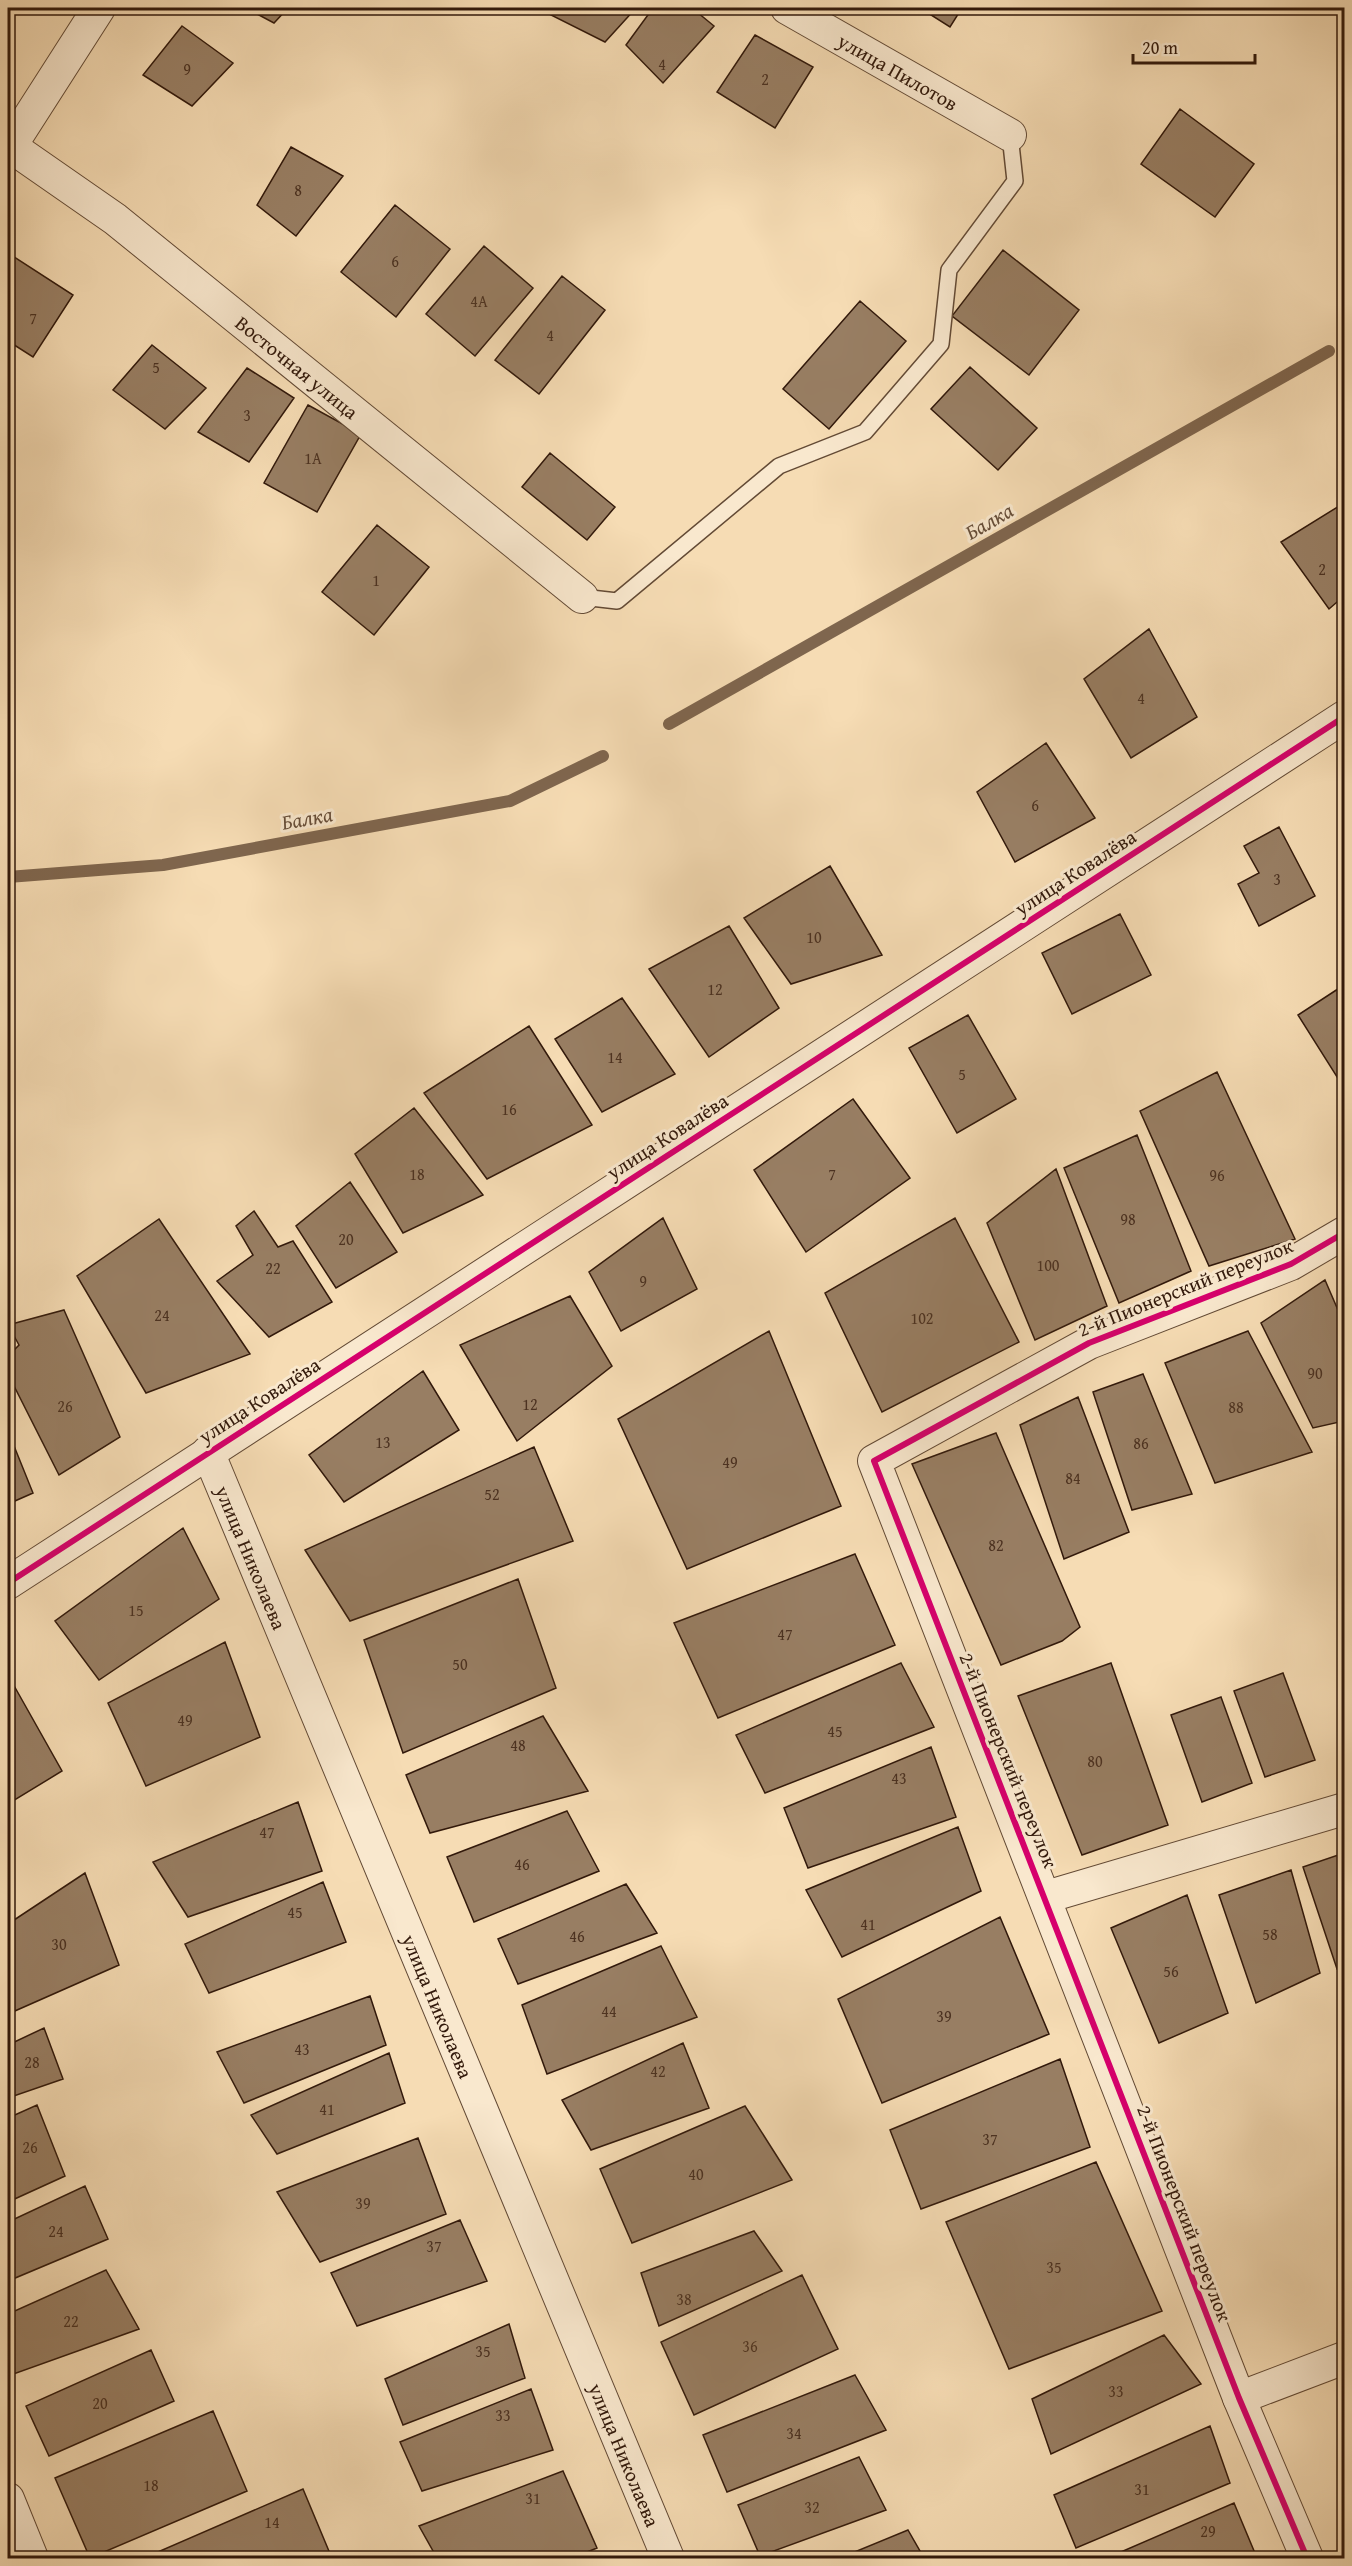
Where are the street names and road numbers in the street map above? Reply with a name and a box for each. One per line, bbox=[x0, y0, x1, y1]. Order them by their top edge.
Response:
street label: улица Пилотов bbox=[832, 25, 964, 117]
street label: Восточная улица bbox=[230, 308, 366, 426]
street label: улица Ковалёва bbox=[1008, 822, 1142, 923]
street label: улица Ковалёва bbox=[600, 1086, 734, 1187]
street label: 2-й Пионерский переулок bbox=[1073, 1230, 1297, 1343]
street label: улица Ковалёва bbox=[192, 1350, 326, 1451]
street label: улица Николаева bbox=[209, 1480, 295, 1634]
street label: 2-й Пионерский переулок bbox=[953, 1648, 1066, 1872]
street label: улица Николаева bbox=[395, 1929, 481, 2083]
street label: 2-й Пионерский переулок bbox=[1130, 2101, 1240, 2326]
street label: улица Николаева bbox=[582, 2377, 668, 2532]

